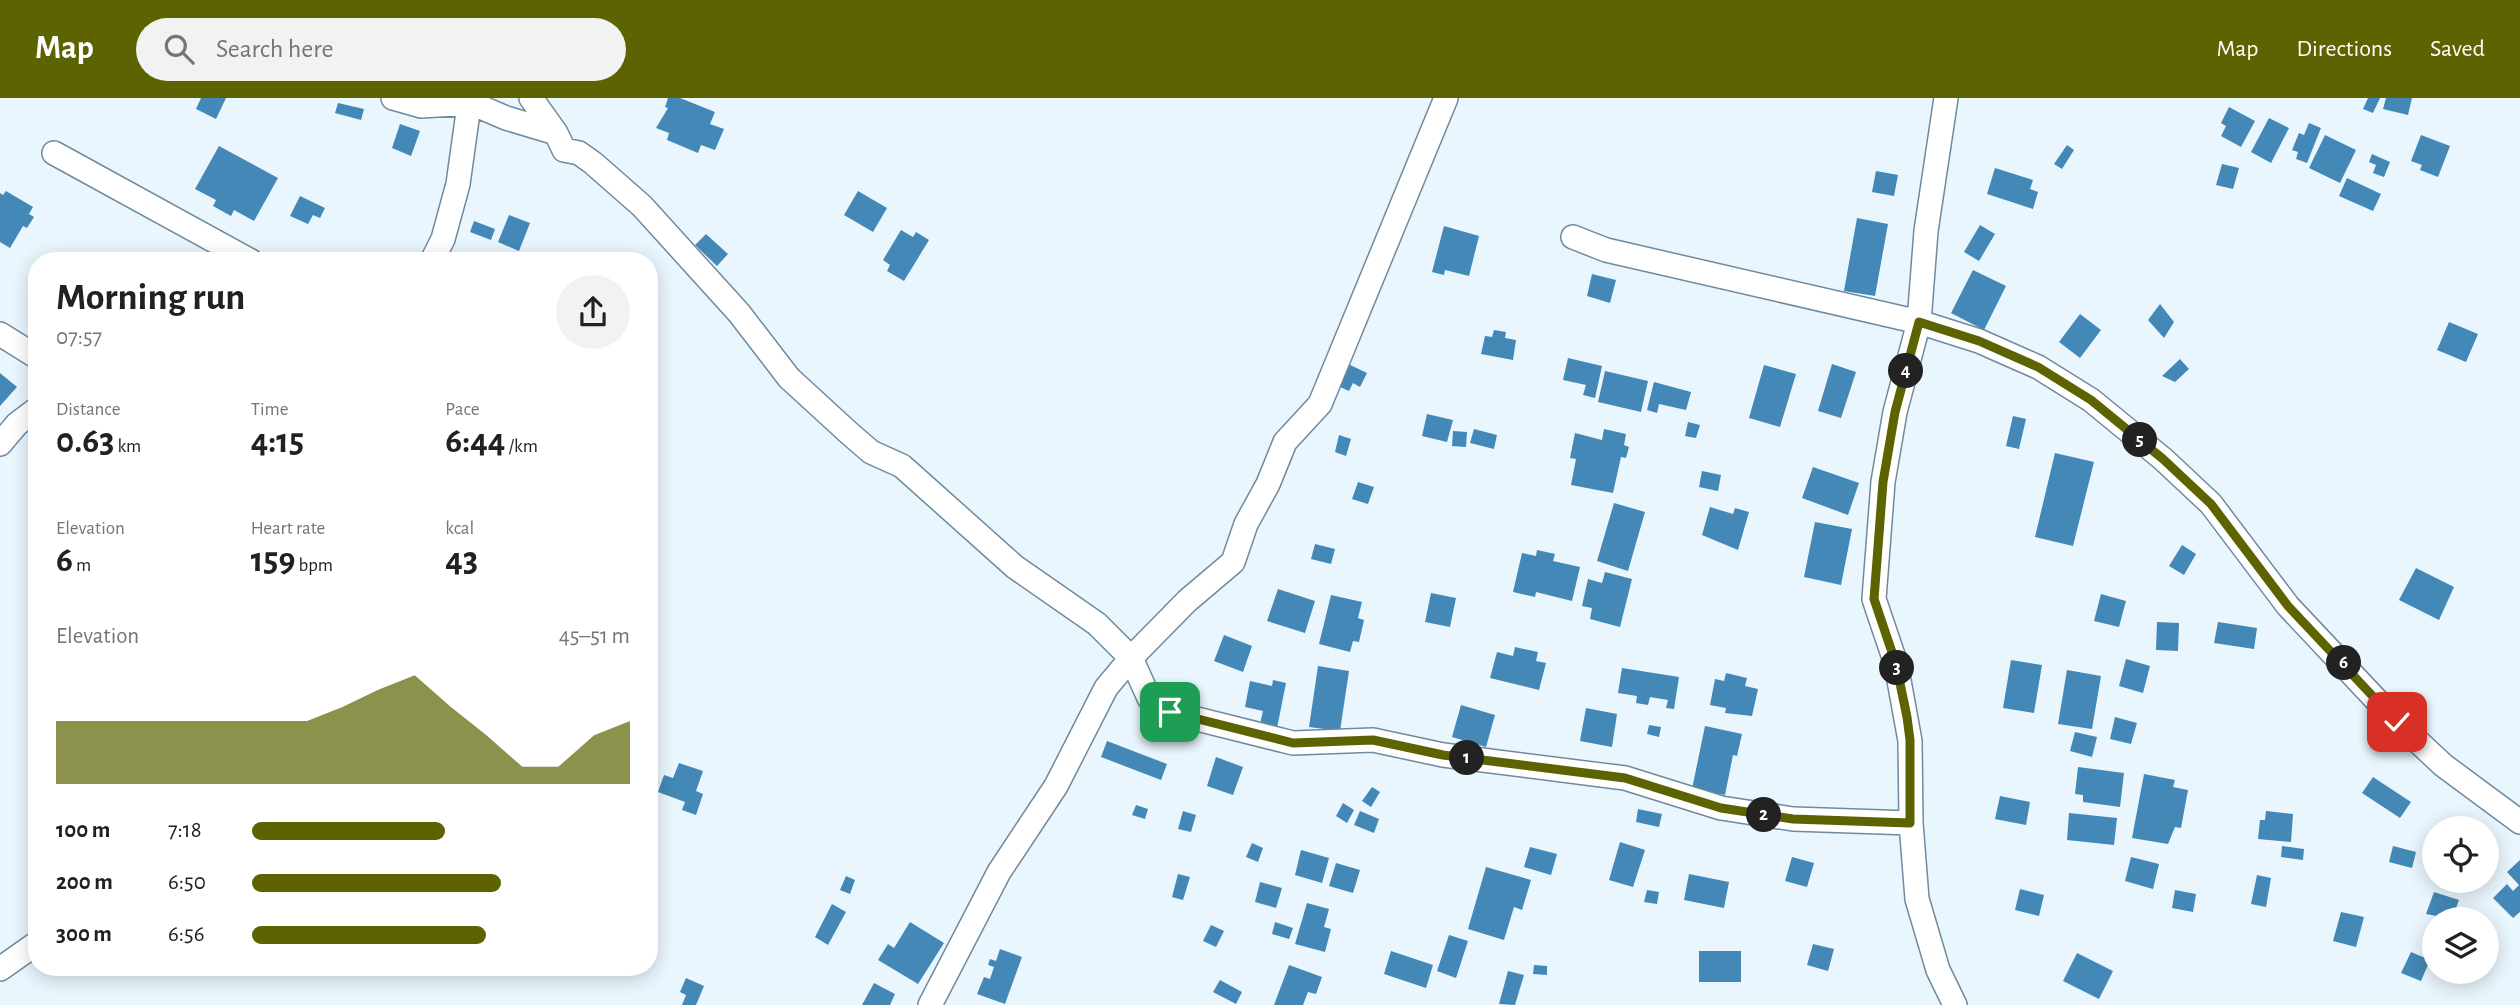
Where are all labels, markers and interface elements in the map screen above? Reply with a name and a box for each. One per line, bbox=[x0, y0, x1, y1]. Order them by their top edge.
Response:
search box bbox=[136, 18, 626, 81]
icon: search bbox=[160, 30, 198, 68]
text: Map bbox=[35, 32, 94, 65]
text: Search here bbox=[216, 36, 334, 62]
text: Map bbox=[2216, 37, 2258, 61]
text: Directions bbox=[2296, 37, 2392, 61]
text: Saved bbox=[2430, 37, 2485, 61]
button: share bbox=[556, 275, 630, 349]
text: Morning run bbox=[56, 279, 245, 317]
text: 07:57 bbox=[56, 326, 102, 349]
pin: 4 bbox=[1888, 354, 1924, 388]
text: 4 bbox=[1901, 361, 1910, 380]
text: Distance bbox=[56, 400, 120, 419]
text: Time bbox=[251, 400, 289, 419]
text: Pace bbox=[445, 400, 480, 419]
pin: 5 bbox=[2122, 422, 2158, 458]
text: 0.63 bbox=[56, 424, 114, 459]
text: 4:15 bbox=[251, 424, 304, 459]
text: 6:44 bbox=[445, 424, 505, 459]
text: 5 bbox=[2135, 430, 2144, 449]
text: km bbox=[114, 437, 141, 456]
text: /km bbox=[505, 437, 538, 456]
text: Elevation bbox=[56, 519, 125, 538]
text: Heart rate bbox=[251, 519, 325, 538]
text: kcal bbox=[445, 519, 474, 538]
text: 6 bbox=[56, 543, 73, 578]
text: 159 bbox=[251, 543, 295, 578]
text: 43 bbox=[445, 543, 478, 578]
text: m bbox=[73, 556, 91, 575]
text: bpm bbox=[295, 556, 333, 575]
text: Elevation bbox=[56, 625, 139, 648]
text: 45–51 m bbox=[559, 625, 630, 648]
pin: 6 bbox=[2326, 646, 2362, 680]
pin: 3 bbox=[1880, 650, 1914, 686]
text: 6 bbox=[2339, 653, 2348, 672]
text: 3 bbox=[1892, 658, 1901, 677]
pin bbox=[1140, 682, 1200, 742]
pin bbox=[2367, 692, 2427, 752]
icon: arrive bbox=[1151, 693, 1189, 731]
icon: check bbox=[2378, 703, 2416, 741]
pin: 1 bbox=[1450, 740, 1484, 776]
text: 1 bbox=[1463, 748, 1470, 767]
pin: 2 bbox=[1746, 798, 1782, 832]
text: 2 bbox=[1759, 805, 1768, 824]
map controls bbox=[2422, 816, 2499, 984]
button: locate bbox=[2422, 816, 2499, 893]
text: 100 m bbox=[56, 819, 110, 842]
text: 7:18 bbox=[168, 819, 202, 842]
text: 200 m bbox=[56, 871, 113, 894]
text: 6:50 bbox=[168, 871, 206, 894]
button: layers bbox=[2422, 907, 2499, 984]
text: 300 m bbox=[56, 923, 112, 946]
text: 6:56 bbox=[168, 923, 205, 946]

